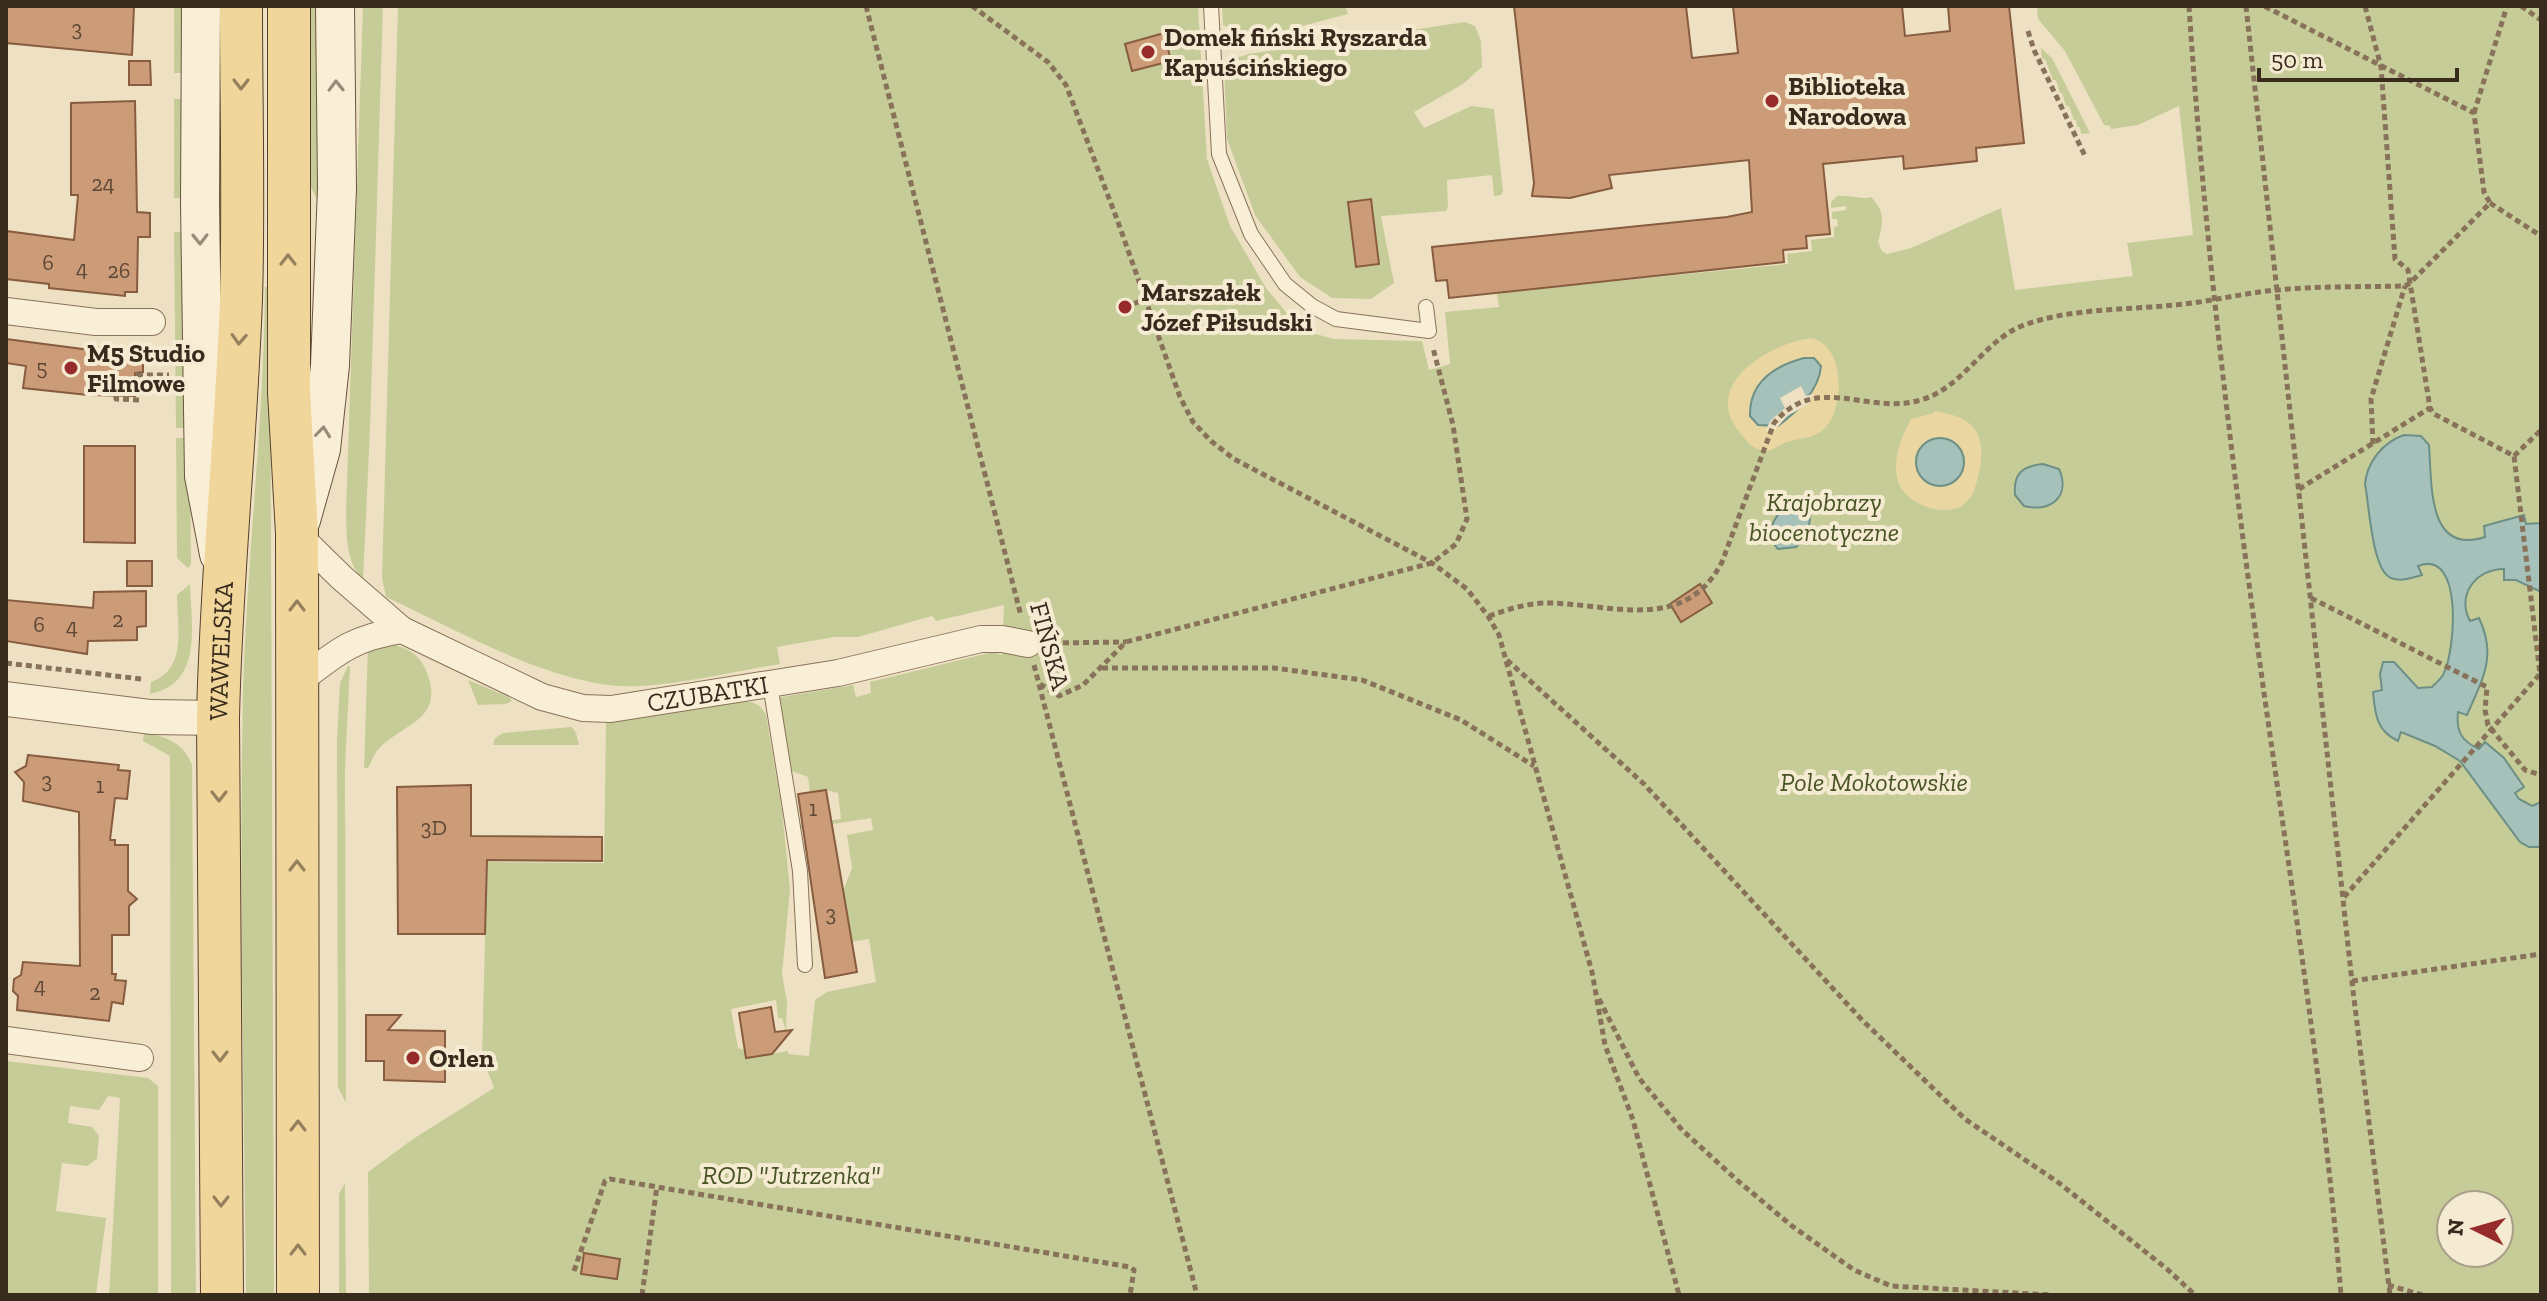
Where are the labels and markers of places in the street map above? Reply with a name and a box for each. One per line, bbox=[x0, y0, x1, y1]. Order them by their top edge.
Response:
place label: Domek fiński Ryszarda Kapuścińskiego bbox=[1164, 21, 1427, 83]
marker: Domek fiński Ryszarda Kapuścińskiego bbox=[1139, 43, 1157, 61]
place label: Biblioteka Narodowa bbox=[1788, 70, 1906, 132]
marker: Biblioteka Narodowa bbox=[1763, 92, 1781, 110]
place label: Marszałek Józef Piłsudski bbox=[1141, 276, 1313, 338]
marker: Marszałek Józef Piłsudski bbox=[1116, 298, 1134, 316]
place label: M5 Studio Filmowe bbox=[87, 337, 205, 399]
marker: M5 Studio Filmowe bbox=[62, 359, 80, 377]
place label: Orlen bbox=[429, 1042, 495, 1074]
marker: Orlen bbox=[404, 1049, 422, 1067]

